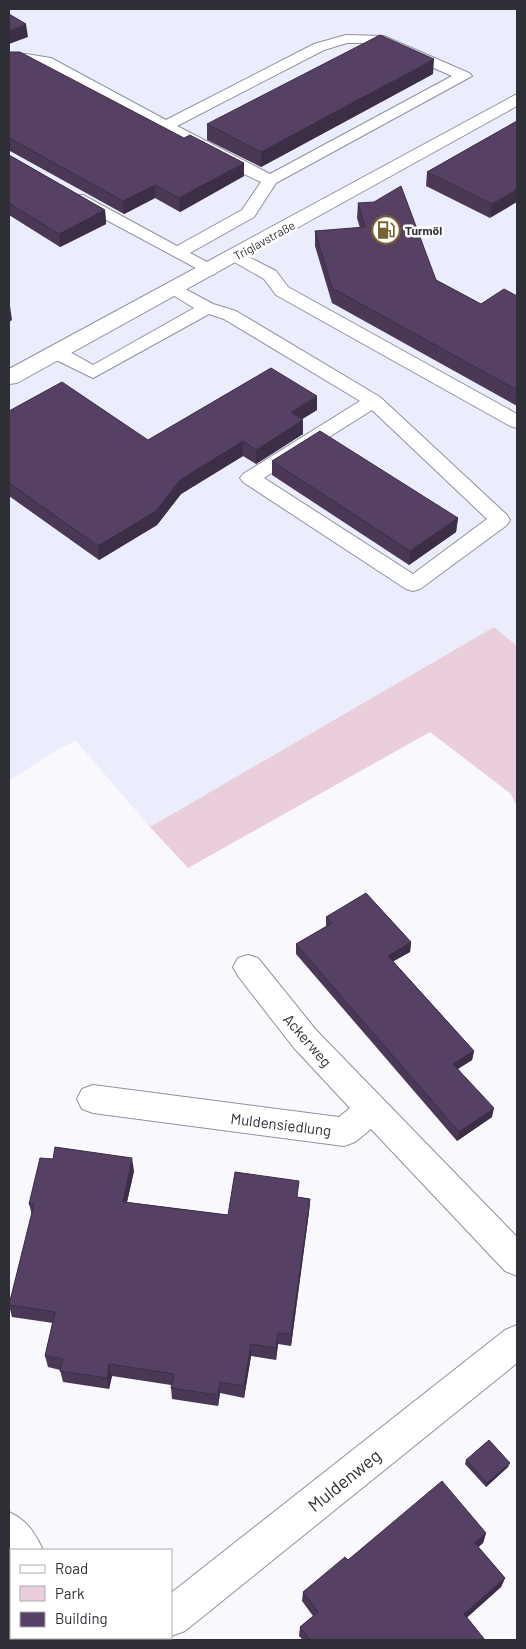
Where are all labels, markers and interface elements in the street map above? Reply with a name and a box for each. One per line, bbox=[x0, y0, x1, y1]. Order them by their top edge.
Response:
fuel station icon: Turmöl bbox=[371, 215, 401, 245]
street label: Triglavstraße bbox=[231, 217, 297, 263]
place label: Turmöl bbox=[405, 223, 442, 237]
street label: Ackerweg bbox=[280, 1010, 336, 1070]
street label: Muldensiedlung bbox=[230, 1109, 332, 1139]
street label: Muldenweg bbox=[303, 1444, 385, 1516]
legend bbox=[10, 1549, 172, 1639]
text: Road bbox=[55, 1559, 88, 1577]
text: Park bbox=[55, 1584, 85, 1602]
text: Building bbox=[55, 1609, 108, 1627]

